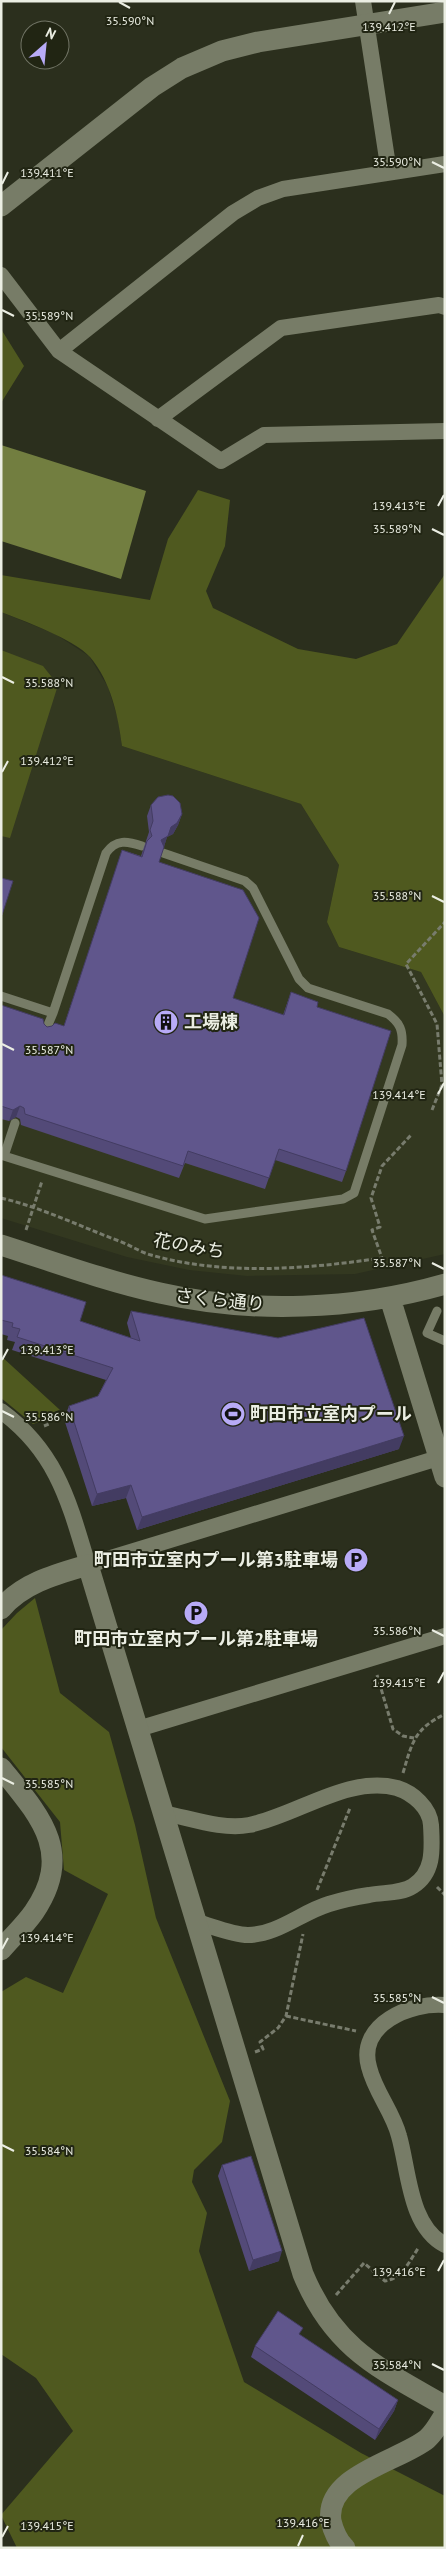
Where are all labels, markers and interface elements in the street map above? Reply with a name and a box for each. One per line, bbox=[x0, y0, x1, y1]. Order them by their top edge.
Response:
text: 35.590°N bbox=[106, 13, 154, 28]
text: 139.412°E bbox=[362, 19, 416, 34]
north arrow bbox=[20, 20, 70, 70]
text: N bbox=[43, 23, 59, 44]
text: 35.590°N bbox=[373, 154, 421, 169]
text: 139.411°E bbox=[20, 165, 74, 180]
text: 35.589°N bbox=[25, 308, 73, 323]
text: 139.413°E bbox=[372, 498, 426, 513]
text: 35.589°N bbox=[373, 521, 421, 536]
text: 35.588°N bbox=[25, 675, 73, 690]
text: 139.412°E bbox=[20, 753, 74, 768]
text: 35.588°N bbox=[373, 888, 421, 903]
building icon: 工場棟 bbox=[153, 1009, 179, 1035]
place label: 工場棟 bbox=[184, 1010, 238, 1033]
text: 35.587°N bbox=[25, 1042, 73, 1057]
text: 139.414°E bbox=[372, 1087, 426, 1102]
street label: 花のみち bbox=[152, 1228, 227, 1263]
text: 35.587°N bbox=[373, 1255, 421, 1270]
street label: さくら通り bbox=[174, 1283, 266, 1316]
text: 139.413°E bbox=[20, 1342, 74, 1357]
sports icon: 町田市立室内プール bbox=[220, 1401, 246, 1427]
place label: 町田市立室内プール bbox=[250, 1402, 412, 1425]
text: 35.586°N bbox=[25, 1409, 73, 1424]
parking icon: 町田市立室内プール第3駐車場 bbox=[343, 1547, 369, 1573]
place label: 町田市立室内プール第3駐車場 bbox=[94, 1548, 338, 1571]
parking icon: 町田市立室内プール第2駐車場 bbox=[183, 1600, 209, 1626]
text: 35.586°N bbox=[373, 1623, 421, 1638]
place label: 町田市立室内プール第2駐車場 bbox=[74, 1627, 318, 1650]
text: 139.415°E bbox=[372, 1675, 426, 1690]
text: 35.585°N bbox=[25, 1776, 73, 1791]
text: 139.414°E bbox=[20, 1930, 74, 1945]
text: 35.585°N bbox=[373, 1990, 421, 2005]
text: 35.584°N bbox=[25, 2143, 73, 2158]
text: 139.416°E bbox=[372, 2264, 426, 2279]
text: 35.584°N bbox=[373, 2357, 421, 2372]
text: 139.416°E bbox=[276, 2515, 330, 2530]
text: 139.415°E bbox=[20, 2518, 74, 2533]

